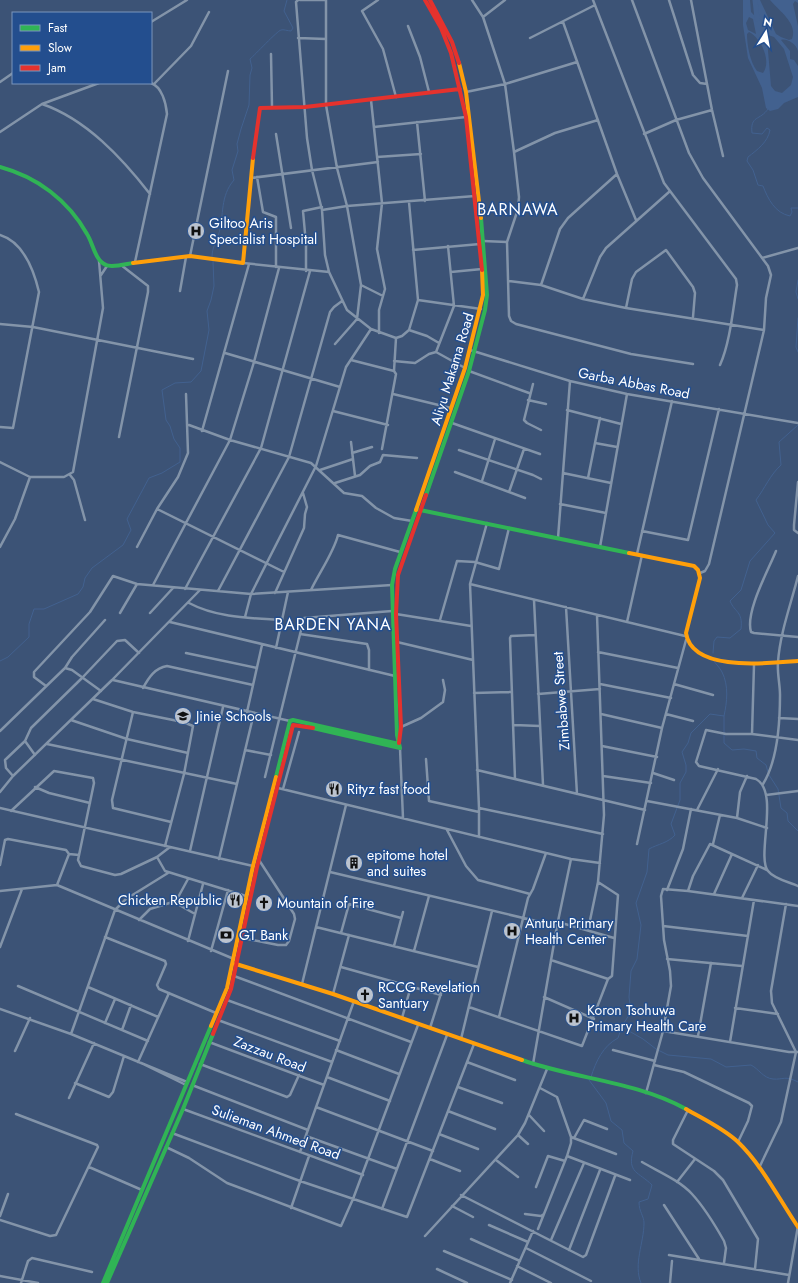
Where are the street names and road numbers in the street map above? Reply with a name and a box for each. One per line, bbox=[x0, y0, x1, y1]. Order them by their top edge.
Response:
street label: Aliyu Makama Road bbox=[425, 310, 479, 428]
street label: Garba Abbas Road bbox=[576, 362, 692, 404]
street label: Zimbabwe Street bbox=[548, 650, 574, 751]
street label: Zazzau Road bbox=[231, 1031, 309, 1077]
street label: Sulieman Ahmed Road bbox=[209, 1099, 343, 1165]

